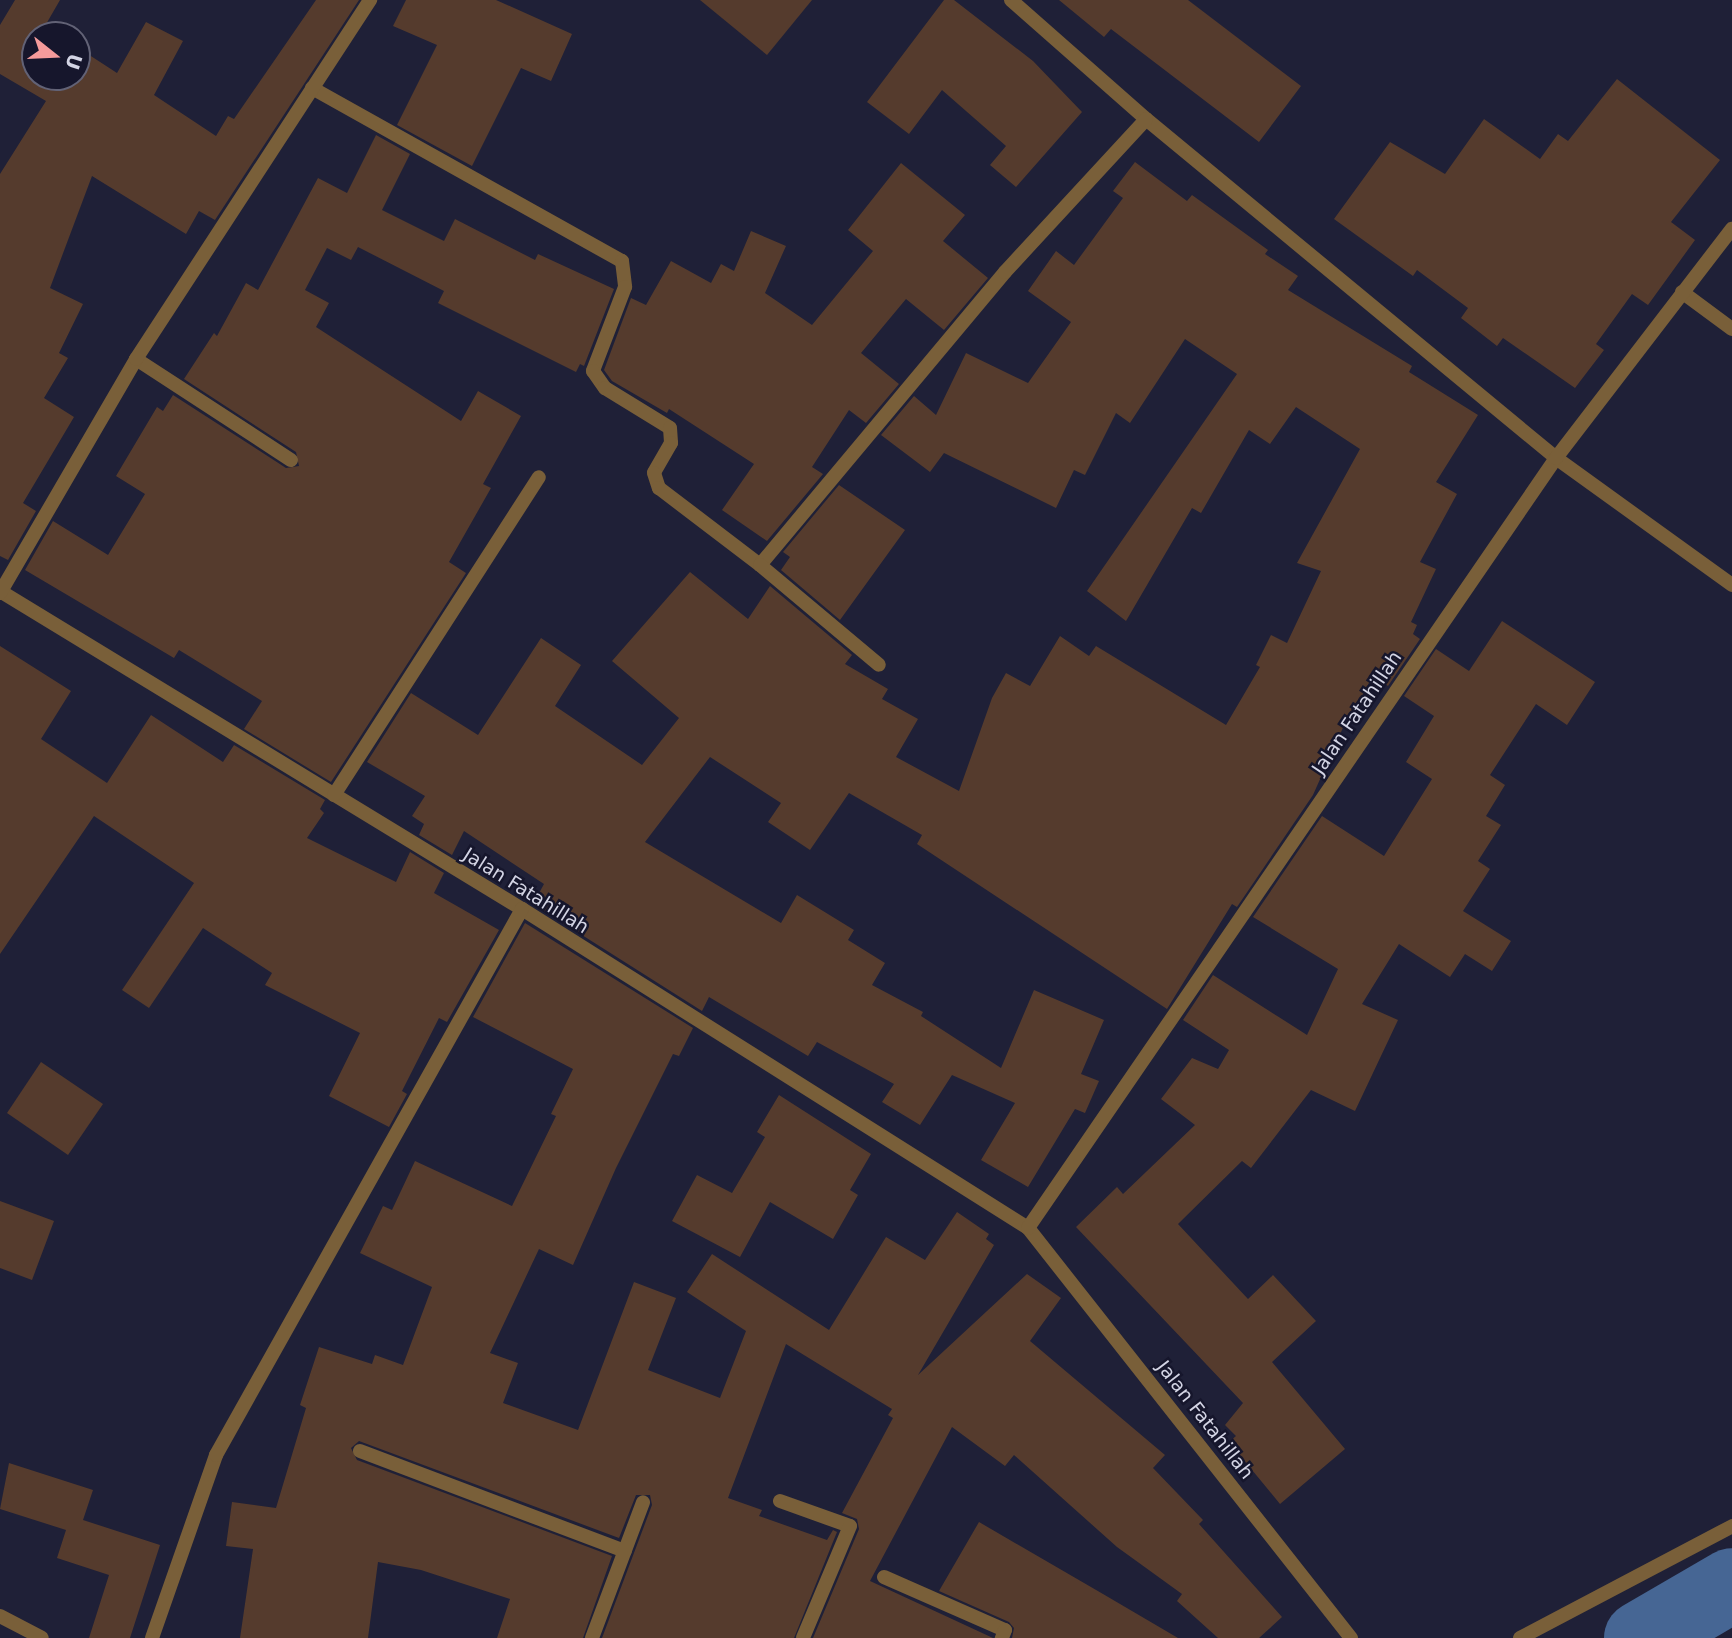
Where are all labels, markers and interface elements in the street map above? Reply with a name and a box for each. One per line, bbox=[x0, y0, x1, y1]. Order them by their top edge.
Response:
north arrow bbox=[21, 21, 91, 91]
text: U bbox=[61, 51, 87, 73]
street label: Jalan Fatahillah bbox=[1307, 647, 1407, 779]
street label: Jalan Fatahillah bbox=[459, 843, 593, 939]
street label: Jalan Fatahillah bbox=[1152, 1356, 1258, 1484]

